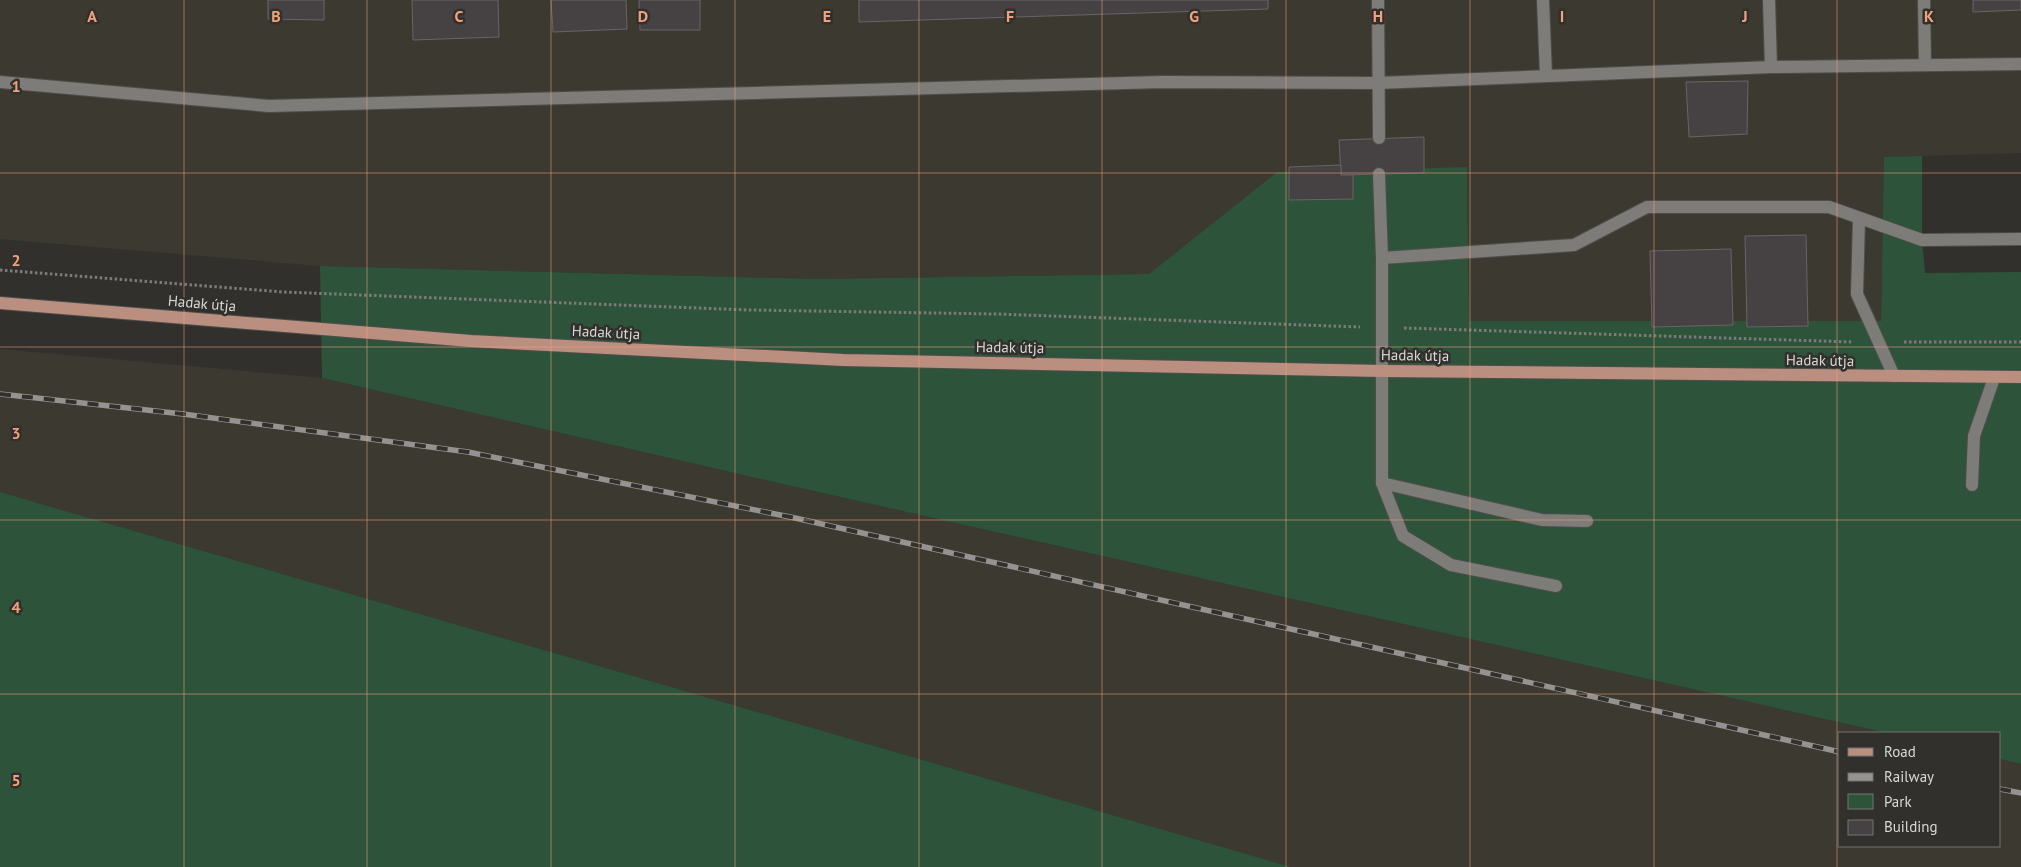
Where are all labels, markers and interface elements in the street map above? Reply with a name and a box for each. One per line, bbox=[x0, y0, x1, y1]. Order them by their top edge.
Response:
text: A bbox=[87, 6, 97, 26]
text: B bbox=[271, 6, 281, 26]
text: C bbox=[455, 6, 464, 26]
text: D bbox=[638, 6, 648, 26]
text: E bbox=[823, 6, 831, 26]
text: F bbox=[1006, 6, 1014, 26]
text: G bbox=[1189, 6, 1199, 26]
text: H bbox=[1373, 6, 1383, 26]
text: I bbox=[1560, 6, 1564, 26]
text: J bbox=[1741, 6, 1748, 26]
text: K bbox=[1924, 6, 1934, 26]
text: 1 bbox=[11, 76, 21, 96]
text: 2 bbox=[11, 250, 21, 270]
street label: Hadak útja bbox=[167, 291, 237, 315]
street label: Hadak útja bbox=[571, 321, 641, 343]
street label: Hadak útja bbox=[976, 337, 1044, 357]
street label: Hadak útja bbox=[1381, 345, 1449, 365]
street label: Hadak útja bbox=[1786, 350, 1854, 370]
text: 3 bbox=[11, 423, 21, 443]
text: 4 bbox=[11, 597, 21, 617]
legend bbox=[1838, 732, 2001, 847]
text: Road bbox=[1884, 742, 1916, 761]
text: Railway bbox=[1884, 767, 1934, 786]
text: 5 bbox=[11, 770, 21, 790]
text: Park bbox=[1884, 792, 1912, 811]
text: Building bbox=[1884, 817, 1938, 836]

